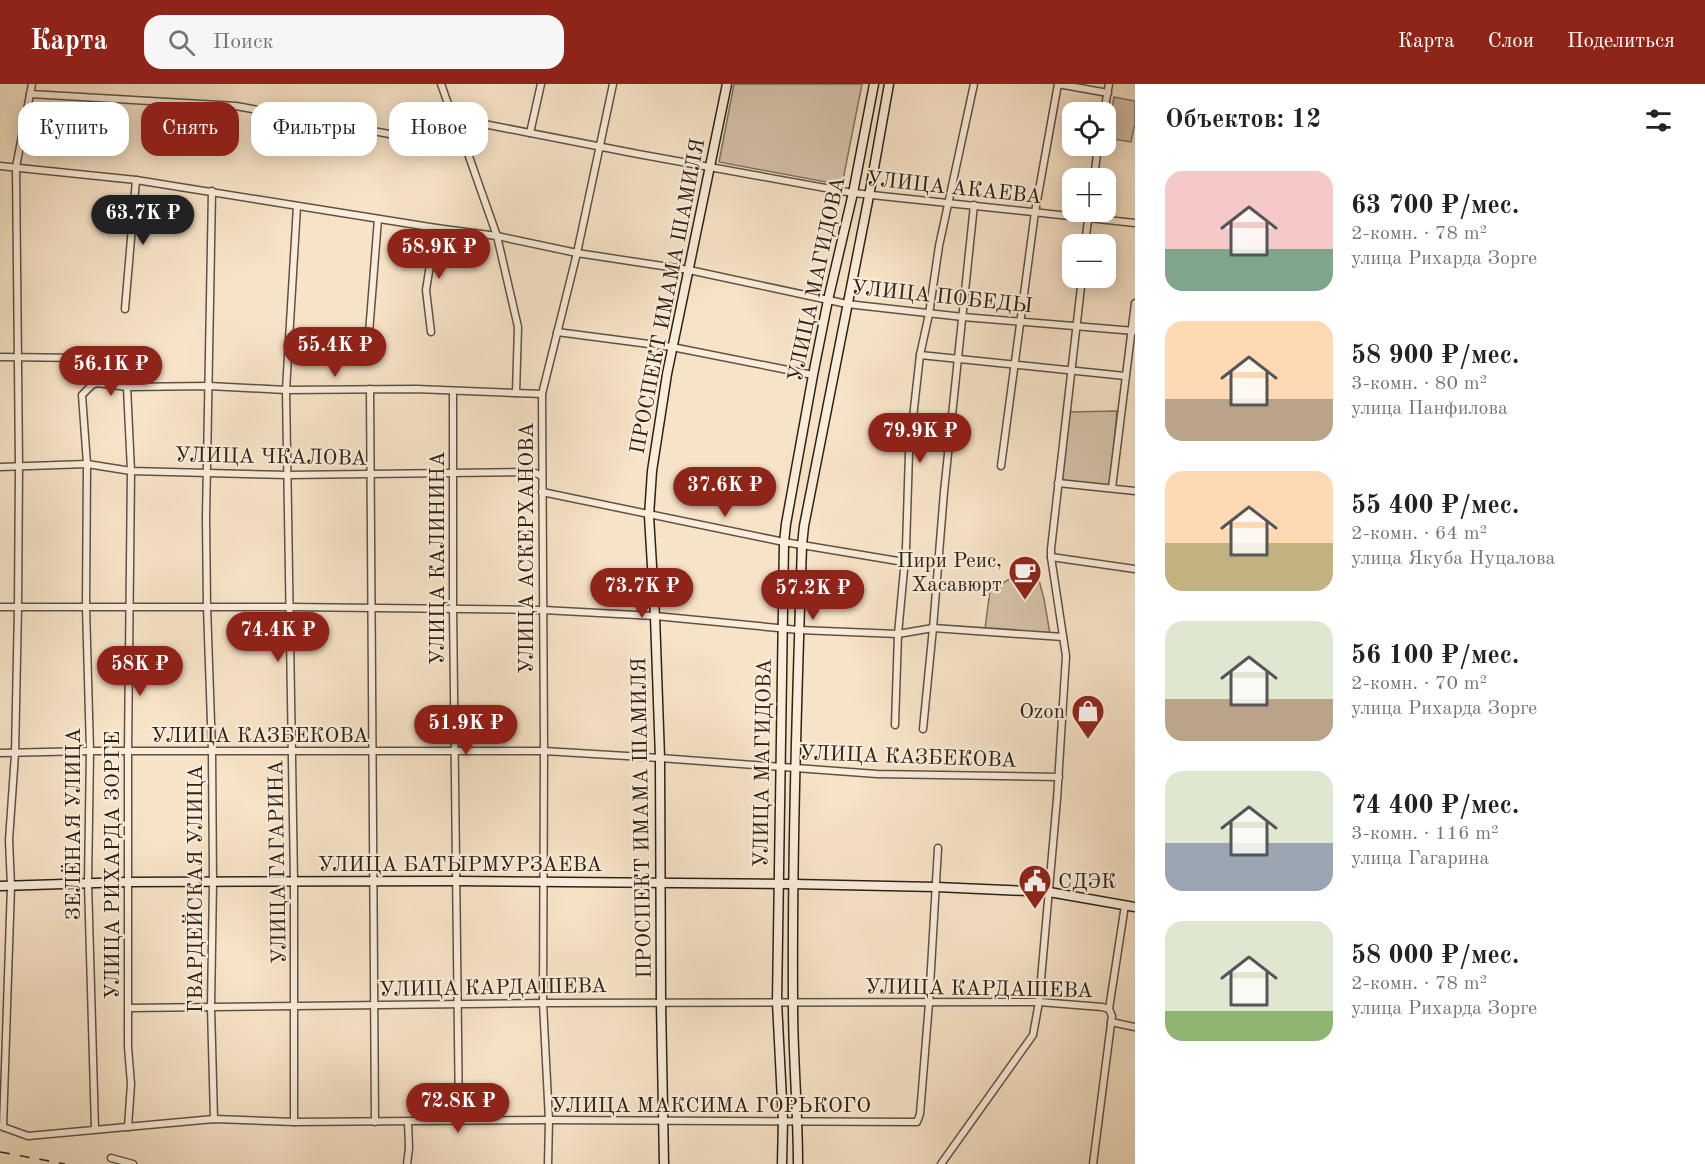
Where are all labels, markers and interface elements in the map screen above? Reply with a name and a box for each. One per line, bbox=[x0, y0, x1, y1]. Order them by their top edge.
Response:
search box bbox=[144, 15, 564, 69]
icon: search bbox=[165, 26, 198, 59]
text: Карта bbox=[30, 28, 108, 56]
text: Поиск bbox=[213, 31, 274, 53]
text: Карта bbox=[1398, 31, 1455, 52]
text: Слои bbox=[1488, 31, 1534, 52]
text: Поделиться bbox=[1567, 31, 1675, 52]
chip: Купить bbox=[18, 102, 129, 156]
chip: Снять bbox=[141, 102, 239, 156]
chip: Фильтры bbox=[251, 102, 377, 156]
chip: Новое bbox=[389, 102, 488, 156]
map controls bbox=[1062, 102, 1116, 288]
button: locate bbox=[1062, 102, 1116, 156]
icon: filters bbox=[1642, 104, 1675, 137]
text: Объектов: 12 bbox=[1165, 107, 1321, 133]
street label: ПРОСПЕКТ ИМАМА ШАМИЛЯ bbox=[628, 137, 709, 456]
button: + bbox=[1062, 168, 1116, 222]
street label: УЛИЦА АКАЕВА bbox=[865, 169, 1043, 208]
street label: УЛИЦА МАГИДОВА bbox=[785, 175, 849, 384]
text: 63 700 ₽/мес. bbox=[1351, 193, 1519, 219]
pin: 63.7K ₽ bbox=[88, 195, 198, 246]
icon: home bbox=[1213, 195, 1285, 267]
text: 63.7K ₽ bbox=[105, 204, 181, 224]
text: 2-комн. · 78 m² bbox=[1351, 224, 1487, 244]
pin: 58.9K ₽ bbox=[384, 229, 494, 280]
button: − bbox=[1062, 234, 1116, 288]
text: 58.9K ₽ bbox=[401, 238, 477, 258]
text: улица Рихарда Зорге bbox=[1351, 249, 1537, 269]
street label: УЛИЦА ПОБЕДЫ bbox=[850, 278, 1034, 317]
pin: 55.4K ₽ bbox=[280, 327, 390, 378]
text: 55.4K ₽ bbox=[297, 336, 373, 356]
text: 58 900 ₽/мес. bbox=[1351, 343, 1519, 369]
icon: home bbox=[1213, 345, 1285, 417]
pin: 56.1K ₽ bbox=[56, 346, 166, 397]
text: 56.1K ₽ bbox=[73, 355, 149, 375]
text: 3-комн. · 80 m² bbox=[1351, 374, 1487, 394]
text: улица Панфилова bbox=[1351, 399, 1508, 419]
pin: 79.9K ₽ bbox=[865, 413, 975, 464]
street label: УЛИЦА АСКЕРХАНОВА bbox=[517, 422, 538, 674]
text: 79.9K ₽ bbox=[882, 422, 958, 442]
street label: УЛИЦА ЧКАЛОВА bbox=[175, 445, 367, 470]
street label: УЛИЦА КАЛИНИНА bbox=[428, 451, 449, 665]
pin: 37.6K ₽ bbox=[670, 467, 780, 518]
text: 37.6K ₽ bbox=[687, 476, 763, 496]
text: 55 400 ₽/мес. bbox=[1351, 493, 1519, 519]
icon: home bbox=[1213, 495, 1285, 567]
text: 2-комн. · 64 m² bbox=[1351, 524, 1487, 544]
text: улица Якуба Нуцалова bbox=[1351, 549, 1555, 569]
place label: Пири Реис, Хасавюрт bbox=[897, 551, 1002, 596]
cafe icon: Пири Реис, Хасавюрт bbox=[1007, 554, 1043, 601]
pin: 73.7K ₽ bbox=[587, 568, 697, 619]
pin: 57.2K ₽ bbox=[758, 570, 868, 621]
text: 73.7K ₽ bbox=[604, 577, 680, 597]
text: 57.2K ₽ bbox=[775, 579, 851, 599]
pin: 74.4K ₽ bbox=[223, 612, 333, 663]
text: 74.4K ₽ bbox=[240, 621, 316, 641]
text: 56 100 ₽/мес. bbox=[1351, 643, 1519, 669]
icon: home bbox=[1213, 645, 1285, 717]
pin: 58K ₽ bbox=[98, 646, 182, 697]
text: 58K ₽ bbox=[111, 655, 169, 675]
street label: ПРОСПЕКТ ИМАМА ШАМИЛЯ bbox=[629, 657, 656, 979]
street label: УЛИЦА МАГИДОВА bbox=[751, 658, 776, 868]
text: 2-комн. · 70 m² bbox=[1351, 674, 1487, 694]
shop icon: Ozon bbox=[1070, 693, 1106, 740]
text: улица Рихарда Зорге bbox=[1351, 699, 1537, 719]
place label: Ozon bbox=[1019, 702, 1065, 723]
pin: 51.9K ₽ bbox=[411, 705, 521, 756]
text: 51.9K ₽ bbox=[428, 714, 504, 734]
street label: УЛИЦА КАЗБЕКОВА bbox=[151, 726, 369, 747]
street label: ЗЕЛЁНАЯ УЛИЦА bbox=[60, 728, 85, 920]
street label: УЛИЦА РИХАРДА ЗОРГЕ bbox=[103, 731, 124, 999]
street label: УЛИЦА КАЗБЕКОВА bbox=[799, 743, 1017, 772]
street label: УЛИЦА ГАГАРИНА bbox=[266, 760, 291, 964]
street label: ГВАРДЕЙСКАЯ УЛИЦА bbox=[181, 765, 207, 1013]
text: 74 400 ₽/мес. bbox=[1351, 793, 1519, 819]
icon: home bbox=[1213, 795, 1285, 867]
text: 3-комн. · 116 m² bbox=[1351, 824, 1499, 844]
text: улица Гагарина bbox=[1351, 849, 1489, 869]
street label: УЛИЦА БАТЫРМУРЗАЕВА bbox=[318, 855, 602, 876]
public building icon: СДЭК bbox=[1017, 863, 1053, 910]
place label: СДЭК bbox=[1058, 872, 1116, 893]
text: 58 000 ₽/мес. bbox=[1351, 943, 1519, 969]
icon: home bbox=[1213, 945, 1285, 1017]
text: 2-комн. · 78 m² bbox=[1351, 974, 1487, 994]
street label: УЛИЦА КАРДАШЕВА bbox=[379, 976, 607, 1001]
street label: УЛИЦА КАРДАШЕВА bbox=[865, 977, 1093, 1002]
text: улица Рихарда Зорге bbox=[1351, 999, 1537, 1019]
pin: 72.8K ₽ bbox=[403, 1083, 513, 1134]
text: 72.8K ₽ bbox=[420, 1092, 496, 1112]
street label: УЛИЦА МАКСИМА ГОРЬКОГО bbox=[551, 1096, 871, 1117]

